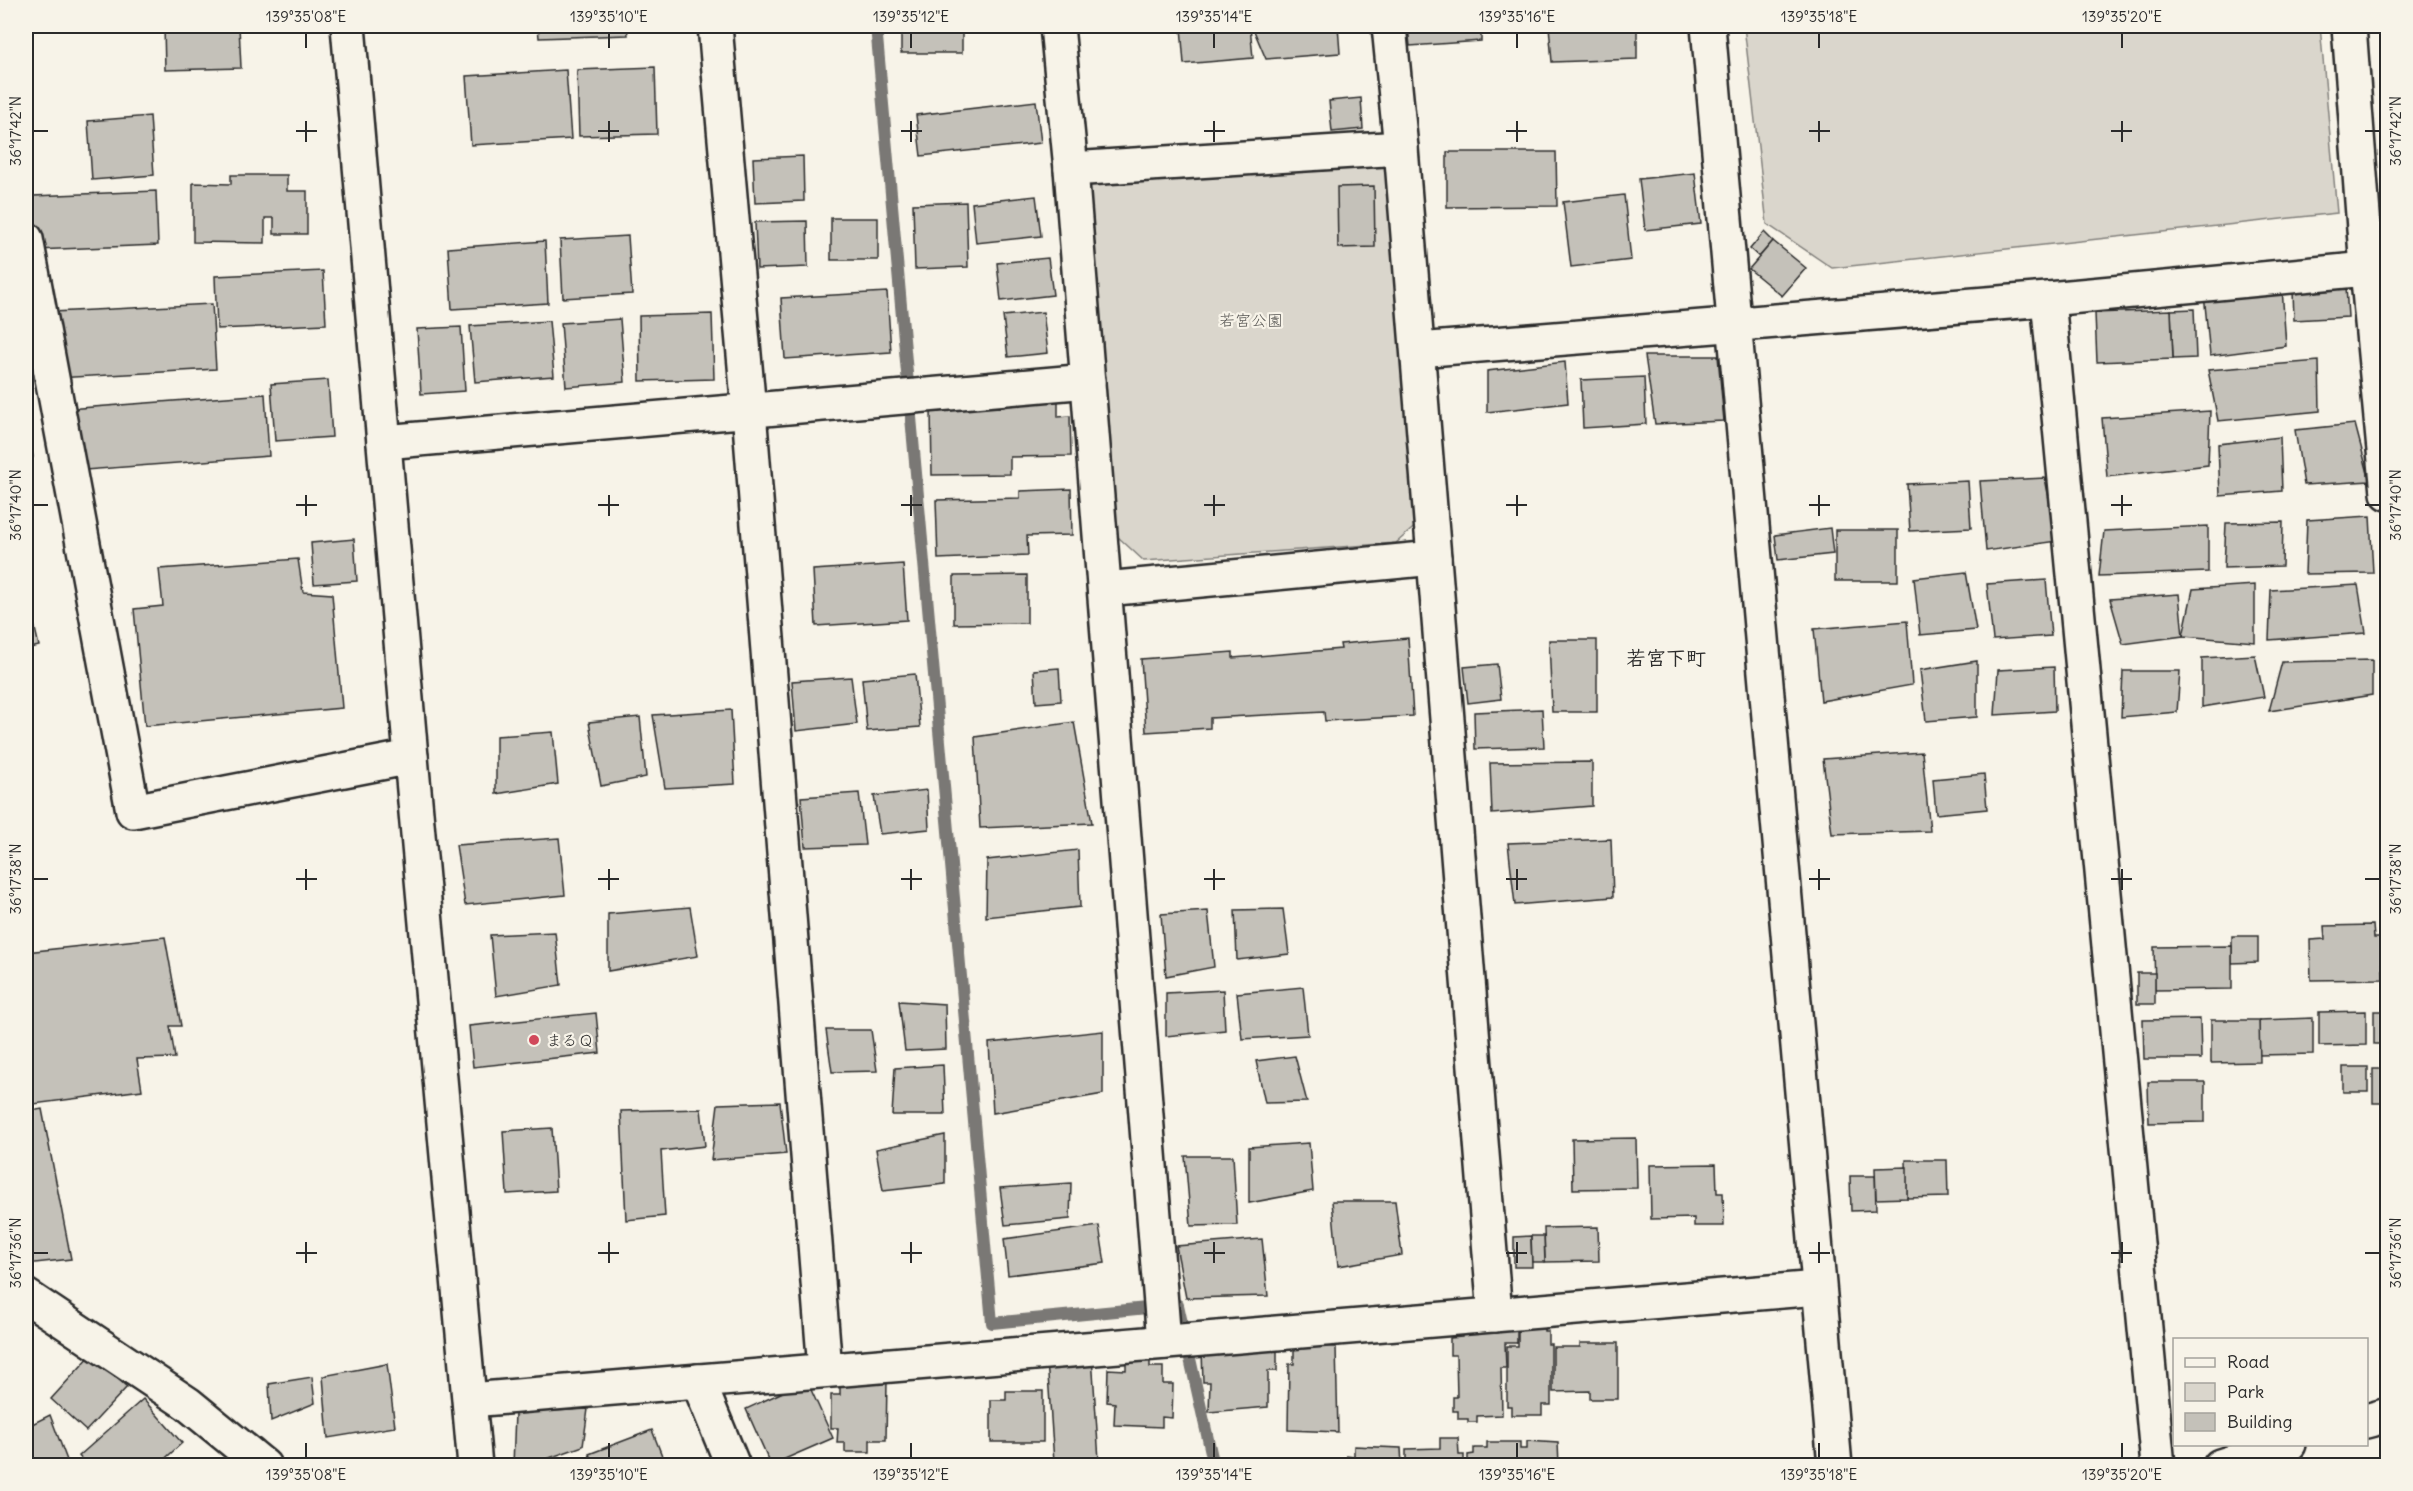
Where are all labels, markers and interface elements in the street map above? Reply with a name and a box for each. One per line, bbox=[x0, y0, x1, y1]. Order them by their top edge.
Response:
text: 139°35'08"E bbox=[266, 7, 346, 26]
text: 139°35'10"E bbox=[570, 7, 648, 26]
text: 139°35'12"E bbox=[873, 7, 949, 26]
text: 139°35'14"E bbox=[1176, 7, 1253, 26]
text: 139°35'16"E bbox=[1479, 7, 1556, 26]
text: 139°35'18"E bbox=[1781, 7, 1858, 26]
text: 139°35'20"E bbox=[2082, 7, 2162, 26]
text: 36°17'42"N bbox=[6, 96, 25, 166]
text: 36°17'42"N bbox=[2386, 96, 2405, 166]
park label: 若宮公園 bbox=[1219, 310, 1283, 330]
text: 36°17'40"N bbox=[6, 469, 25, 541]
text: 36°17'40"N bbox=[2386, 469, 2405, 541]
district label: 若宮下町 bbox=[1626, 645, 1706, 670]
text: 36°17'38"N bbox=[6, 844, 25, 915]
text: 36°17'38"N bbox=[2386, 844, 2405, 915]
place label: まるＱ bbox=[546, 1030, 594, 1050]
marker: まるＱ bbox=[527, 1033, 541, 1047]
text: 36°17'36"N bbox=[6, 1217, 25, 1289]
text: 36°17'36"N bbox=[2386, 1217, 2405, 1289]
legend bbox=[2173, 1338, 2368, 1446]
text: Road bbox=[2227, 1350, 2270, 1373]
text: Park bbox=[2227, 1380, 2264, 1403]
text: Building bbox=[2227, 1410, 2292, 1433]
text: 139°35'08"E bbox=[266, 1465, 346, 1484]
text: 139°35'10"E bbox=[570, 1465, 648, 1484]
text: 139°35'12"E bbox=[873, 1465, 949, 1484]
text: 139°35'14"E bbox=[1176, 1465, 1253, 1484]
text: 139°35'16"E bbox=[1479, 1465, 1556, 1484]
text: 139°35'18"E bbox=[1781, 1465, 1858, 1484]
text: 139°35'20"E bbox=[2082, 1465, 2162, 1484]

